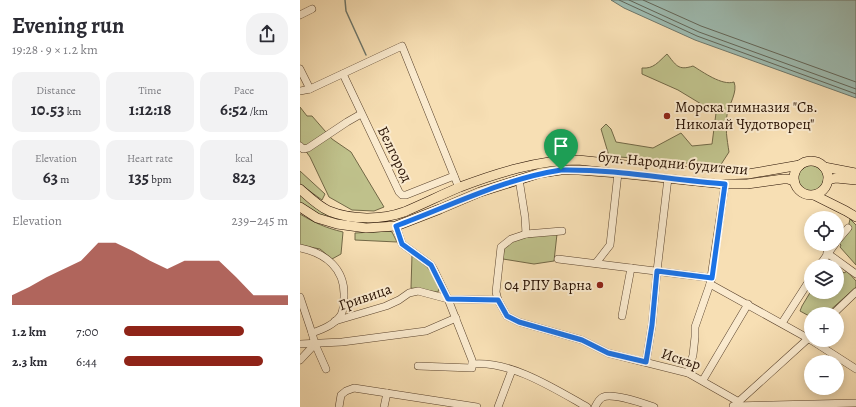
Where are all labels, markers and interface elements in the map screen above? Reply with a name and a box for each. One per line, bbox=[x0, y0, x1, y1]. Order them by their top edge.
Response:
text: Evening run bbox=[12, 11, 124, 41]
button: share bbox=[246, 13, 288, 55]
text: 19:28 · 9 × 1.2 km bbox=[12, 41, 98, 58]
text: Distance bbox=[36, 83, 76, 98]
text: Time bbox=[139, 83, 161, 98]
text: Pace bbox=[234, 83, 254, 98]
place label: Морска гимназия "Св. Николай Чудотворец" bbox=[675, 97, 818, 134]
text: 10.53 bbox=[31, 98, 65, 121]
text: 1:12:18 bbox=[129, 98, 171, 121]
text: 6:52 bbox=[220, 98, 248, 121]
text: km bbox=[65, 104, 81, 119]
text: /km bbox=[248, 104, 268, 119]
marker: Морска гимназия "Св. Николай Чудотворец" bbox=[662, 111, 672, 121]
street label: Белгород bbox=[373, 123, 417, 185]
pin bbox=[544, 129, 578, 170]
icon: arrive bbox=[550, 135, 572, 157]
street label: бул. Народни будители bbox=[597, 146, 749, 180]
text: Elevation bbox=[35, 151, 77, 166]
text: Heart rate bbox=[127, 151, 173, 166]
text: kcal bbox=[235, 151, 253, 166]
text: 63 bbox=[43, 166, 58, 189]
text: 135 bbox=[128, 166, 149, 189]
text: 823 bbox=[232, 166, 256, 189]
text: m bbox=[58, 172, 69, 187]
text: bpm bbox=[149, 172, 172, 187]
map controls bbox=[804, 211, 844, 395]
button: locate bbox=[804, 211, 844, 251]
text: Elevation bbox=[12, 212, 62, 229]
text: 239–245 m bbox=[232, 212, 288, 229]
button: layers bbox=[804, 259, 844, 299]
place label: 04 РПУ Варна bbox=[504, 275, 592, 295]
street label: Гривица bbox=[336, 279, 394, 315]
marker: 04 РПУ Варна bbox=[595, 280, 605, 290]
button: + bbox=[804, 307, 844, 347]
text: 1.2 km bbox=[12, 323, 46, 340]
text: 7:00 bbox=[76, 323, 98, 340]
street label: Искър bbox=[659, 343, 703, 375]
text: 2.3 km bbox=[12, 353, 47, 370]
text: 6:44 bbox=[76, 353, 97, 370]
button: − bbox=[804, 355, 844, 395]

